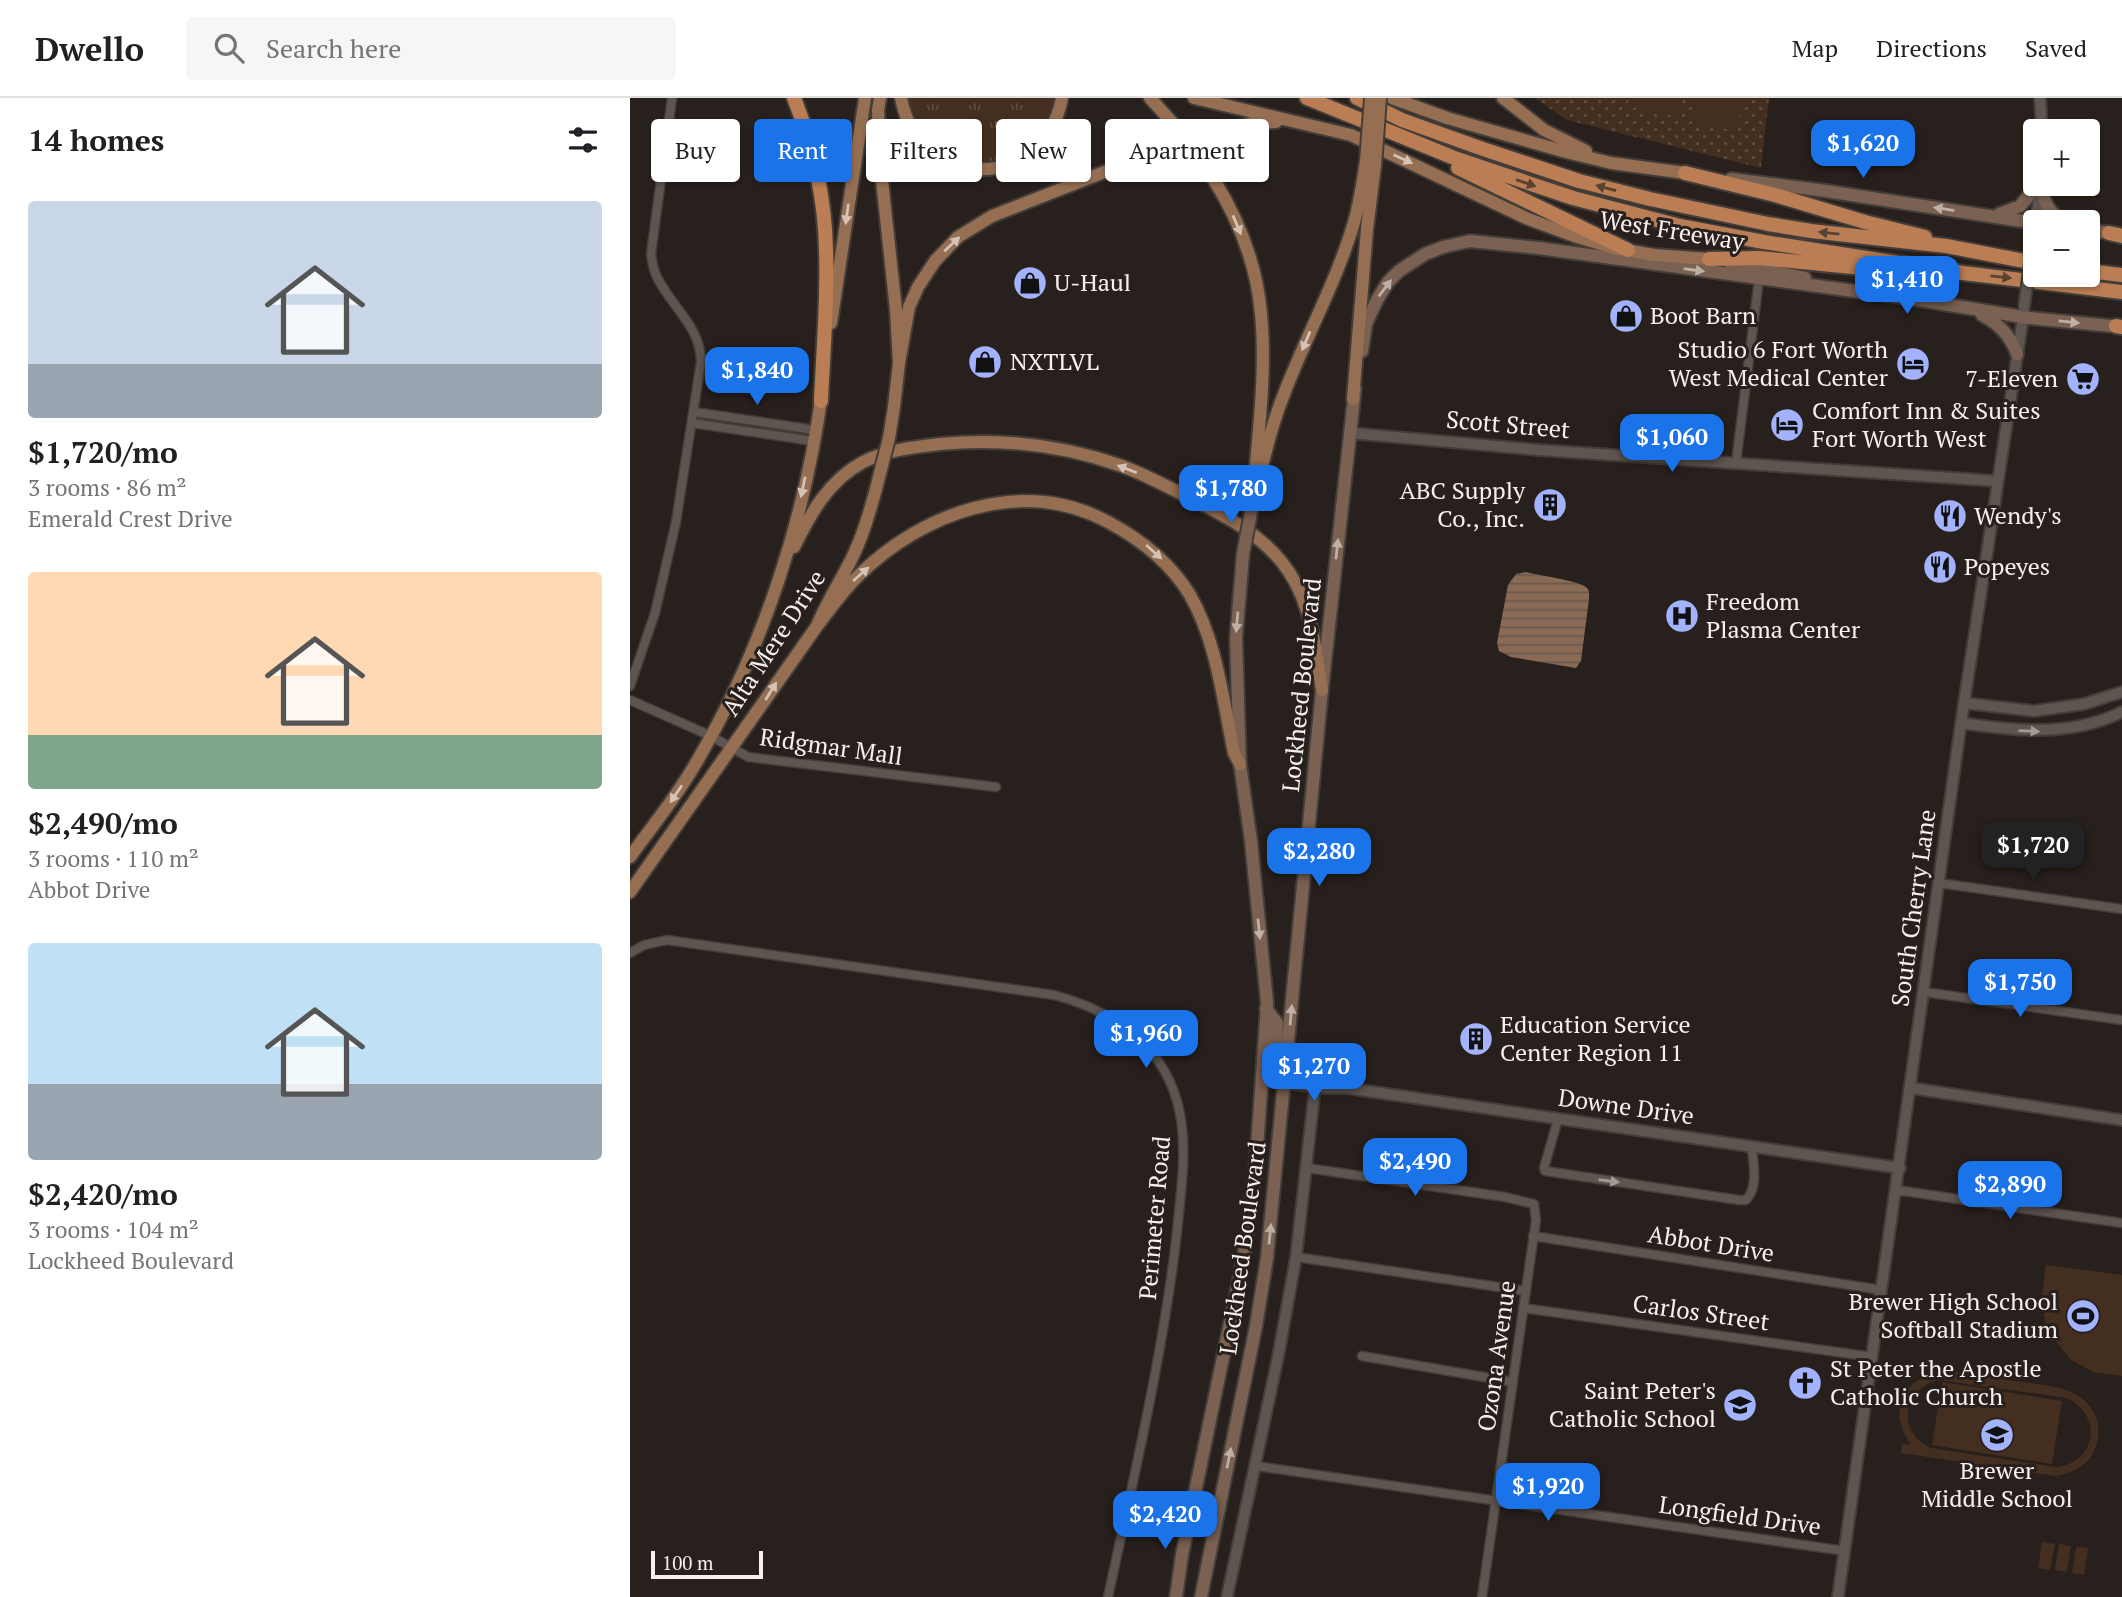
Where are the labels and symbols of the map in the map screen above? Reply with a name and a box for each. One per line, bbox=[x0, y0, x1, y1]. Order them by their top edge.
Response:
pin: $1,620 bbox=[1806, 120, 1920, 180]
one-way arrow bbox=[1393, 153, 1413, 165]
one-way arrow bbox=[1515, 178, 1536, 189]
one-way arrow bbox=[1595, 182, 1617, 193]
one-way arrow bbox=[841, 203, 852, 225]
street label: West Freeway bbox=[1597, 203, 1748, 257]
one-way arrow bbox=[1933, 203, 1955, 214]
one-way arrow bbox=[1231, 215, 1242, 236]
one-way arrow bbox=[1818, 227, 1840, 238]
one-way arrow bbox=[943, 236, 960, 252]
pin: $1,410 bbox=[1850, 256, 1964, 316]
shop icon: U-Haul bbox=[1011, 264, 1049, 302]
one-way arrow bbox=[1683, 265, 1705, 276]
place label: U-Haul bbox=[1054, 266, 1131, 298]
one-way arrow bbox=[1990, 272, 2012, 283]
one-way arrow bbox=[1378, 279, 1392, 297]
shop icon: Boot Barn bbox=[1607, 297, 1645, 335]
place label: Boot Barn bbox=[1650, 299, 1756, 331]
one-way arrow bbox=[2059, 317, 2081, 328]
one-way arrow bbox=[1300, 331, 1312, 351]
place label: Studio 6 Fort Worth West Medical Center bbox=[1669, 333, 1889, 393]
shop icon: NXTLVL bbox=[966, 343, 1004, 381]
place label: NXTLVL bbox=[1010, 345, 1099, 377]
hotel icon: Studio 6 Fort Worth West Medical Center bbox=[1894, 345, 1932, 383]
pin: $1,840 bbox=[700, 348, 814, 407]
supermarket icon: 7-Eleven bbox=[2064, 360, 2102, 398]
place label: 7-Eleven bbox=[1965, 362, 2058, 394]
place label: Comfort Inn & Suites Fort Worth West bbox=[1812, 394, 2041, 454]
street label: Scott Street bbox=[1445, 403, 1571, 445]
hotel icon: Comfort Inn & Suites Fort Worth West bbox=[1768, 406, 1806, 444]
pin: $1,060 bbox=[1615, 414, 1729, 474]
one-way arrow bbox=[1116, 463, 1137, 474]
pin: $1,780 bbox=[1174, 466, 1288, 525]
place label: ABC Supply Co., Inc. bbox=[1399, 474, 1526, 534]
one-way arrow bbox=[798, 476, 809, 498]
building icon: ABC Supply Co., Inc. bbox=[1531, 486, 1569, 524]
restaurant icon: Wendy's bbox=[1931, 497, 1969, 535]
place label: Wendy's bbox=[1974, 499, 2062, 531]
one-way arrow bbox=[1332, 538, 1343, 560]
one-way arrow bbox=[1145, 544, 1162, 559]
restaurant icon: Popeyes bbox=[1921, 548, 1959, 586]
place label: Popeyes bbox=[1964, 550, 2050, 582]
street label: Alta Mere Drive bbox=[714, 563, 832, 721]
one-way arrow bbox=[852, 566, 870, 582]
street label: Lockheed Boulevard bbox=[1274, 576, 1328, 793]
place label: Freedom Plasma Center bbox=[1706, 585, 1861, 645]
hospital icon: Freedom Plasma Center bbox=[1663, 597, 1701, 635]
one-way arrow bbox=[1231, 611, 1242, 633]
one-way arrow bbox=[764, 682, 777, 701]
street label: Ridgmar Mall bbox=[758, 720, 905, 772]
one-way arrow bbox=[2018, 725, 2040, 736]
one-way arrow bbox=[669, 785, 683, 803]
street label: South Cherry Lane bbox=[1883, 807, 1943, 1009]
pin: $1,720 bbox=[1976, 822, 2090, 882]
pin: $2,280 bbox=[1262, 828, 1376, 888]
one-way arrow bbox=[1254, 918, 1265, 940]
pin: $1,750 bbox=[1963, 960, 2077, 1019]
one-way arrow bbox=[1285, 1004, 1296, 1026]
place label: Education Service Center Region 11 bbox=[1500, 1008, 1691, 1068]
pin: $1,960 bbox=[1089, 1010, 1203, 1070]
building icon: Education Service Center Region 11 bbox=[1457, 1020, 1495, 1058]
pin: $1,270 bbox=[1257, 1044, 1371, 1103]
street label: Downe Drive bbox=[1556, 1081, 1696, 1131]
street label: Perimeter Road bbox=[1131, 1135, 1177, 1301]
pin: $2,490 bbox=[1358, 1138, 1472, 1198]
street label: Lockheed Boulevard bbox=[1211, 1139, 1273, 1356]
pin: $2,890 bbox=[1953, 1162, 2067, 1221]
one-way arrow bbox=[1598, 1176, 1620, 1187]
street label: Abbot Drive bbox=[1646, 1217, 1777, 1269]
one-way arrow bbox=[1265, 1223, 1276, 1245]
street label: Ozona Avenue bbox=[1470, 1278, 1522, 1434]
place label: Brewer High School Softball Stadium bbox=[1849, 1285, 2058, 1345]
street label: Carlos Street bbox=[1631, 1287, 1772, 1337]
sports icon: Brewer High School Softball Stadium bbox=[2064, 1297, 2102, 1335]
place label: St Peter the Apostle Catholic Church bbox=[1830, 1352, 2042, 1412]
church icon: St Peter the Apostle Catholic Church bbox=[1786, 1364, 1824, 1402]
place label: Saint Peter's Catholic School bbox=[1549, 1374, 1716, 1434]
school or university icon: Saint Peter's Catholic School bbox=[1721, 1386, 1759, 1424]
school or university icon: Brewer Middle School bbox=[1978, 1416, 2016, 1454]
one-way arrow bbox=[1224, 1447, 1235, 1469]
place label: Brewer Middle School bbox=[1921, 1454, 2073, 1514]
pin: $1,920 bbox=[1491, 1464, 1605, 1523]
street label: Longfield Drive bbox=[1657, 1488, 1823, 1542]
pin: $2,420 bbox=[1108, 1492, 1222, 1551]
scale bar bbox=[651, 1548, 763, 1580]

